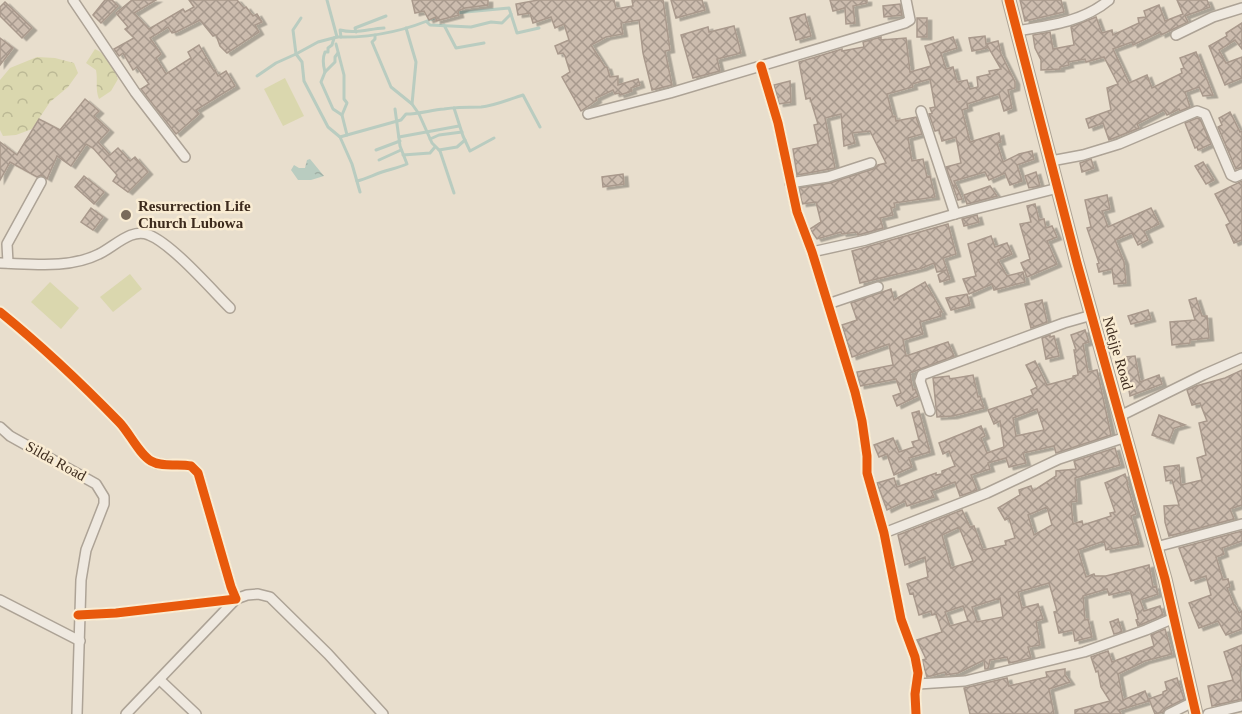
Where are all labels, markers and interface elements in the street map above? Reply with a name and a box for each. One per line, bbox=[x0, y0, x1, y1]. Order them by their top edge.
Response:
place label: Resurrection Life Church Lubowa bbox=[138, 198, 251, 231]
marker: Resurrection Life Church Lubowa bbox=[119, 208, 133, 222]
street label: Ndejje Road bbox=[1100, 315, 1136, 392]
street label: Silda Road bbox=[23, 438, 89, 484]

